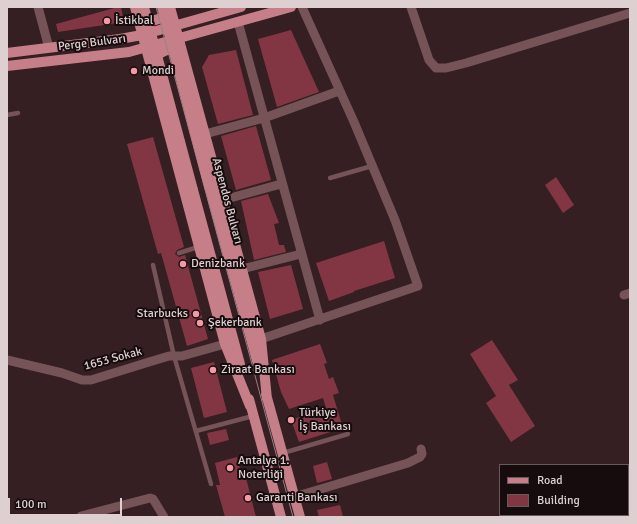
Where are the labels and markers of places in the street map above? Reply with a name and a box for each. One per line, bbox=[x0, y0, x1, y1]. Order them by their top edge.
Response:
place label: İstikbal bbox=[115, 14, 153, 28]
marker: İstikbal bbox=[102, 16, 112, 26]
place label: Mondi bbox=[142, 64, 174, 78]
marker: Mondi bbox=[129, 66, 139, 76]
place label: Denizbank bbox=[191, 257, 245, 271]
marker: Denizbank bbox=[178, 259, 188, 269]
place label: Starbucks bbox=[137, 307, 188, 321]
marker: Starbucks bbox=[191, 309, 201, 319]
place label: Şekerbank bbox=[208, 316, 262, 330]
marker: Şekerbank bbox=[195, 318, 205, 328]
place label: Ziraat Bankası bbox=[221, 363, 295, 377]
marker: Ziraat Bankası bbox=[208, 365, 218, 375]
place label: Türkiye İş Bankası bbox=[299, 406, 351, 434]
marker: Türkiye İş Bankası bbox=[286, 415, 296, 425]
place label: Antalya 1. Noterliği bbox=[238, 454, 289, 482]
marker: Antalya 1. Noterliği bbox=[225, 463, 235, 473]
place label: Garanti Bankası bbox=[256, 491, 337, 505]
marker: Garanti Bankası bbox=[243, 493, 253, 503]

